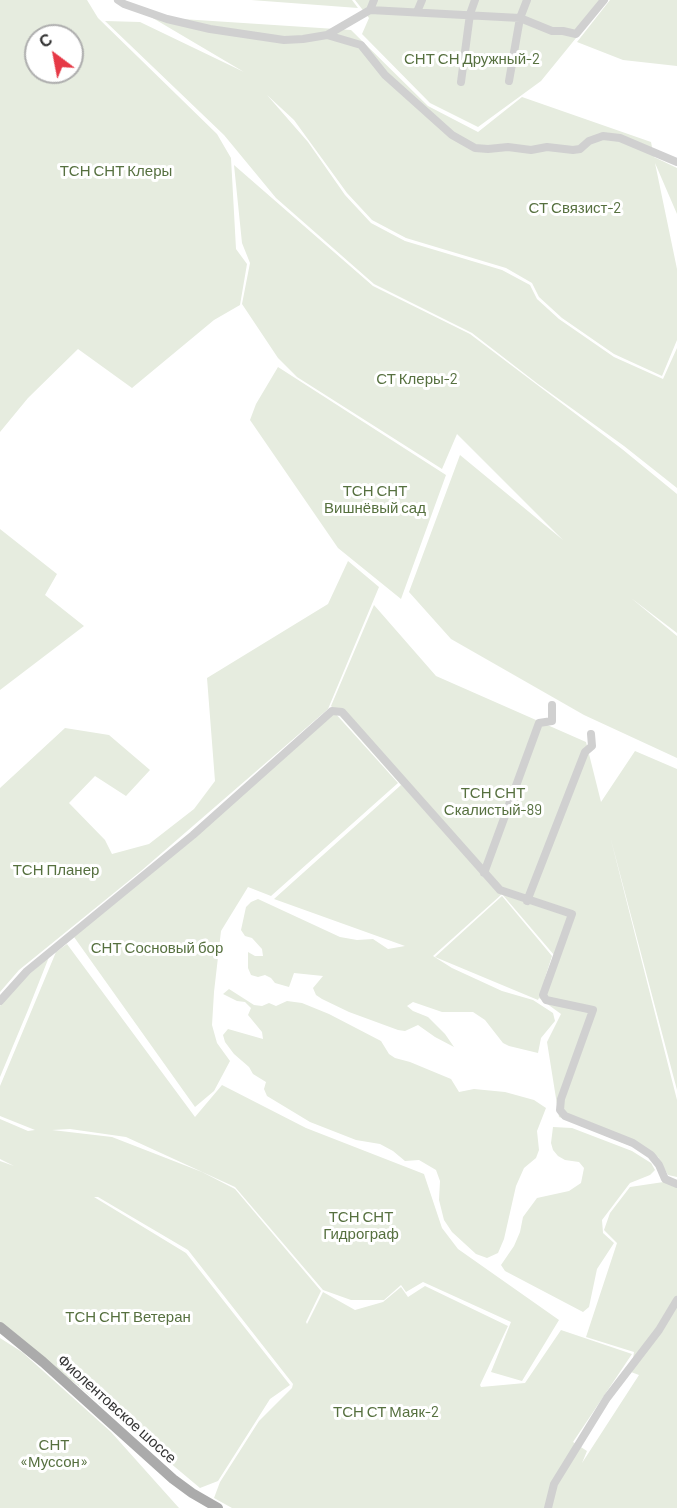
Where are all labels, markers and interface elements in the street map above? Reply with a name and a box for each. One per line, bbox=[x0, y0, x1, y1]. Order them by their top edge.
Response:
north arrow bbox=[24, 24, 84, 84]
text: С bbox=[35, 29, 55, 51]
park label: СНТ СН Дружный-2 bbox=[404, 50, 540, 68]
park label: ТСН СНТ Клеры bbox=[60, 162, 172, 180]
park label: СТ Связист-2 bbox=[529, 199, 621, 217]
park label: СТ Клеры-2 bbox=[376, 370, 458, 388]
park label: ТСН СНТ Вишнёвый сад bbox=[324, 482, 426, 517]
park label: ТСН СНТ Скалистый-89 bbox=[444, 784, 542, 819]
park label: ТСН Планер bbox=[13, 861, 99, 879]
park label: СНТ Сосновый бор bbox=[91, 939, 223, 957]
park label: ТСН СНТ Гидрограф bbox=[323, 1208, 399, 1243]
park label: ТСН СНТ Ветеран bbox=[65, 1308, 191, 1326]
street label: Фиолентовское шоссе bbox=[54, 1351, 180, 1467]
park label: ТСН СТ Маяк-2 bbox=[333, 1403, 439, 1421]
park label: СНТ «Муссон» bbox=[20, 1436, 88, 1471]

